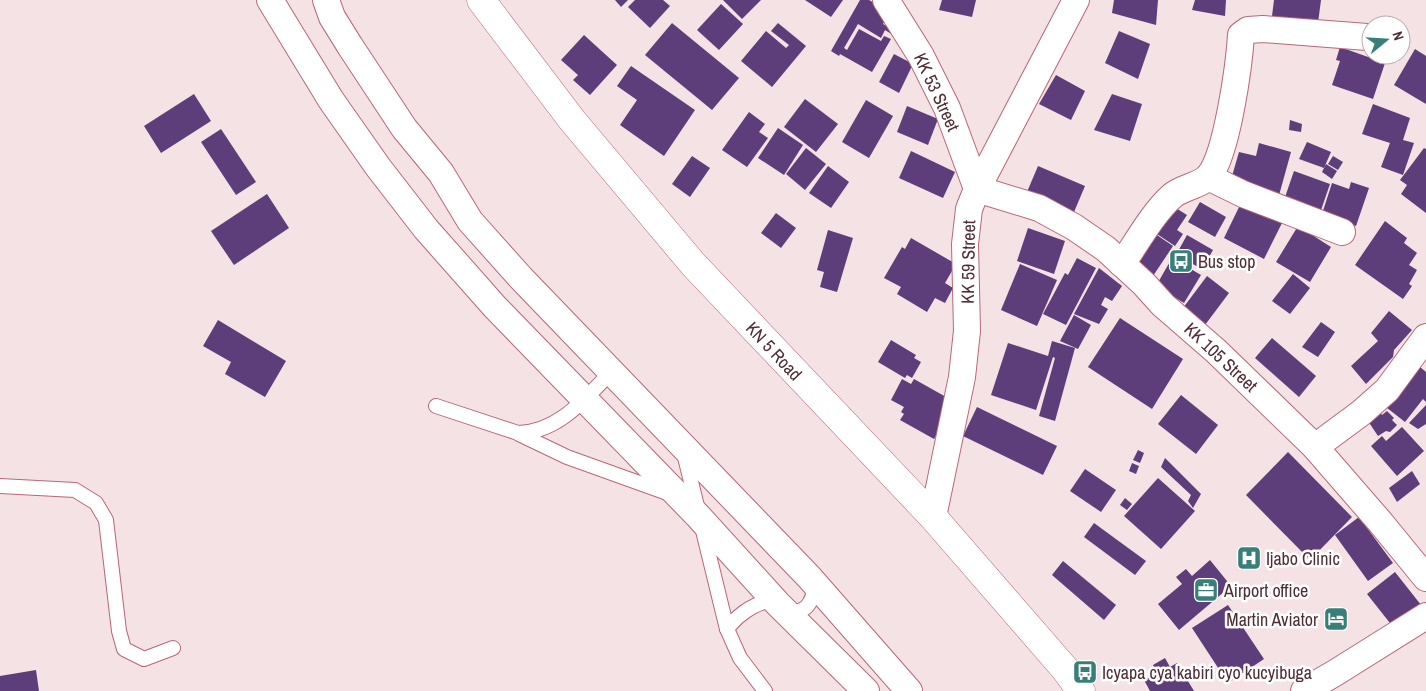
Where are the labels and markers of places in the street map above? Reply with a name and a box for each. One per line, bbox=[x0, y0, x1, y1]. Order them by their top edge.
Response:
bus stop icon: Bus stop bbox=[1168, 248, 1194, 274]
place label: Bus stop bbox=[1198, 249, 1255, 274]
hospital icon: Ijabo Clinic bbox=[1236, 545, 1262, 571]
place label: Ijabo Clinic bbox=[1266, 546, 1340, 571]
office icon: Airport office bbox=[1193, 577, 1219, 603]
place label: Airport office bbox=[1223, 578, 1308, 603]
hotel icon: Martin Aviator bbox=[1323, 606, 1349, 632]
place label: Martin Aviator bbox=[1226, 607, 1318, 632]
bus stop icon: Icyapa cya kabiri cyo kucyibuga bbox=[1072, 659, 1098, 685]
place label: Icyapa cya kabiri cyo kucyibuga bbox=[1102, 660, 1312, 685]

